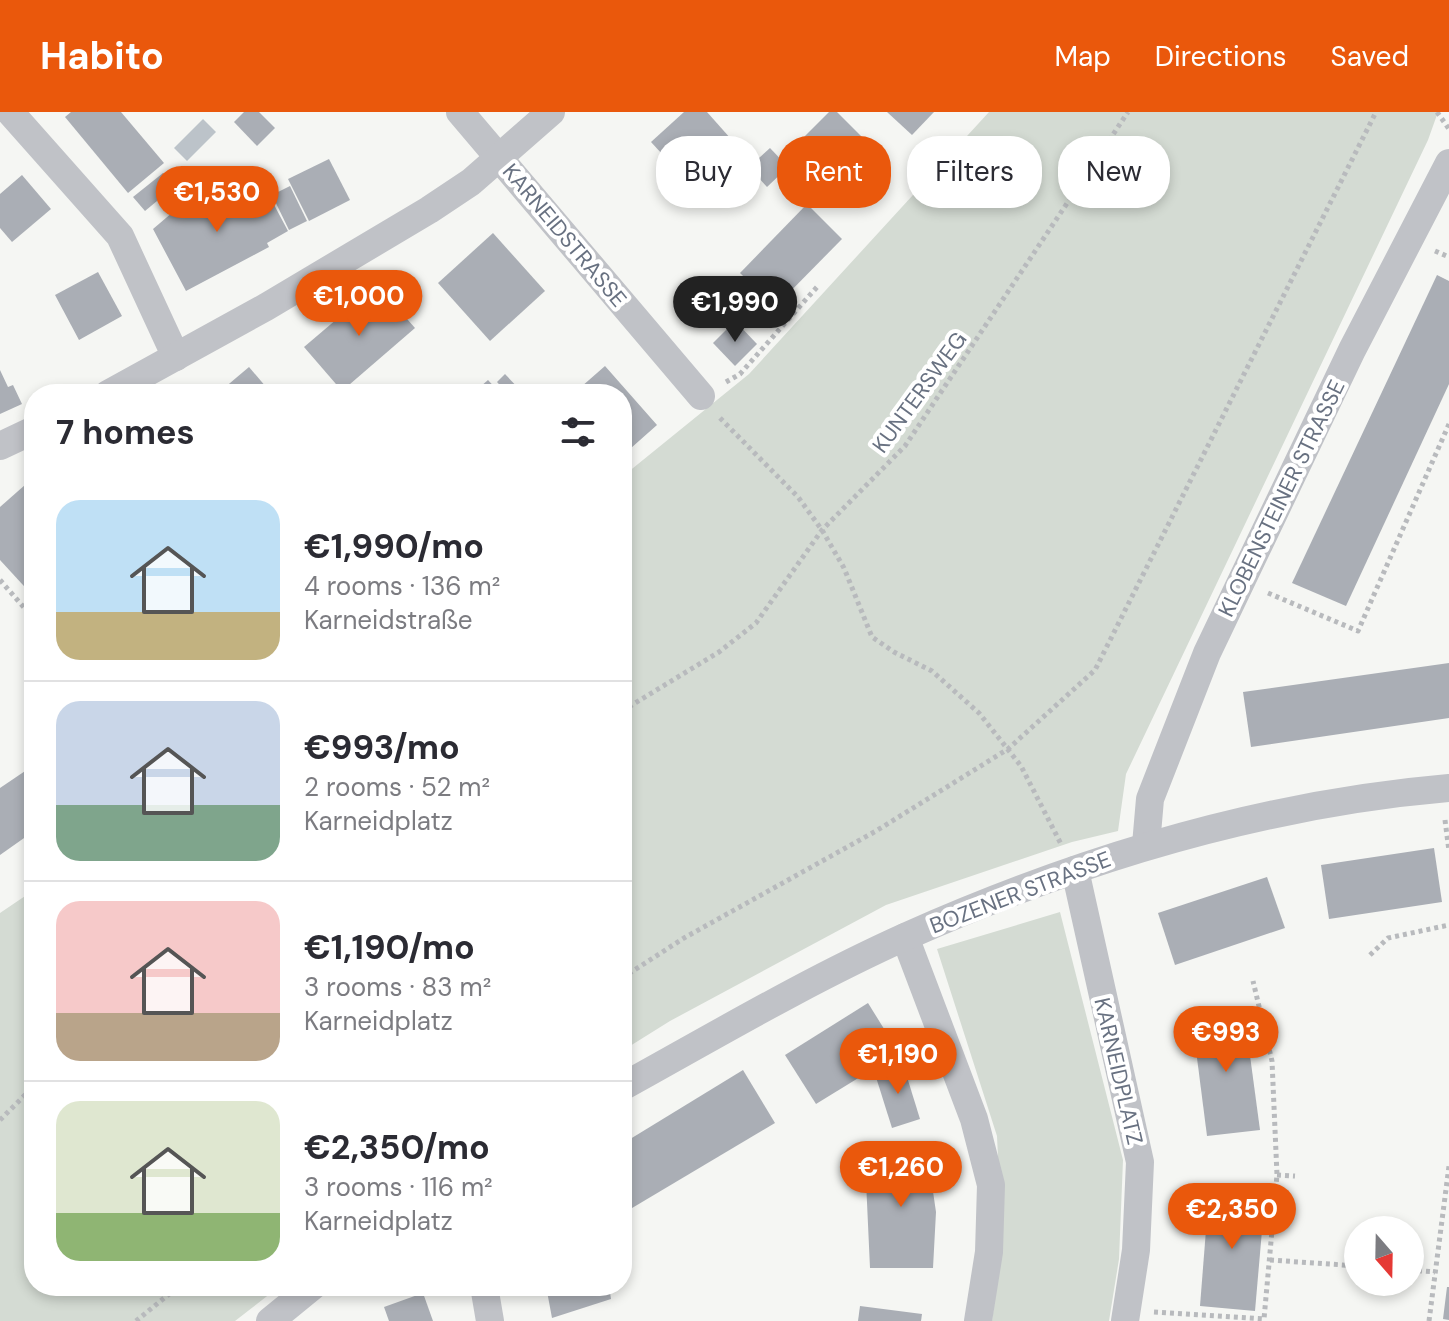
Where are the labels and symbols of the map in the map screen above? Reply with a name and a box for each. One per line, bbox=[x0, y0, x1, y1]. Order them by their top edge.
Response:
street label: KARNEIDSTRASSE bbox=[496, 158, 633, 313]
pin: €1,530 bbox=[152, 166, 282, 234]
pin: €1,000 bbox=[294, 270, 424, 338]
pin: €1,990 bbox=[670, 276, 800, 344]
street label: KUNTERSWEG bbox=[866, 326, 973, 459]
street label: KLOBENSTEINER STRASSE bbox=[1211, 375, 1352, 621]
street label: BOZENER STRASSE bbox=[926, 845, 1115, 940]
street label: KARNEIDPLATZ bbox=[1088, 995, 1150, 1147]
pin: €993 bbox=[1179, 1006, 1273, 1074]
pin: €1,190 bbox=[833, 1028, 963, 1096]
pin: €1,260 bbox=[836, 1141, 966, 1209]
pin: €2,350 bbox=[1167, 1183, 1297, 1251]
north arrow bbox=[1344, 1216, 1424, 1296]

